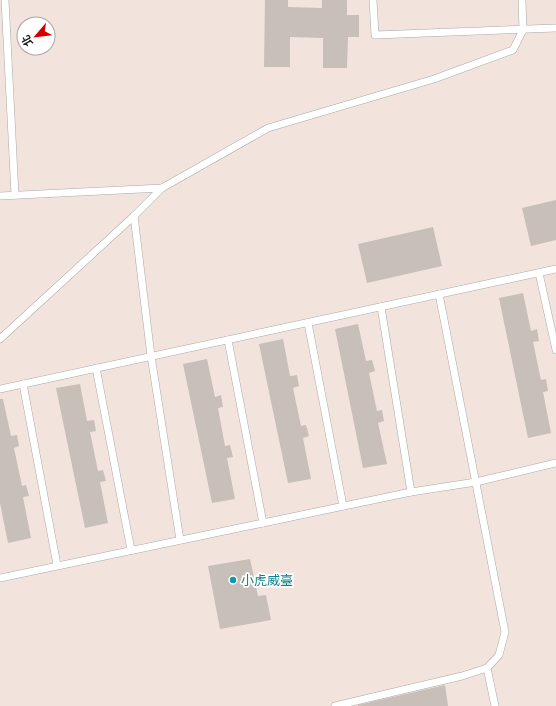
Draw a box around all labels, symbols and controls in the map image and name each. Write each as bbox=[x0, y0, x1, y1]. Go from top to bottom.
north arrow bbox=[16, 16, 56, 56]
text: 北 bbox=[19, 33, 36, 48]
place label: 小虎威臺 bbox=[241, 573, 293, 588]
marker: 小虎威臺 bbox=[228, 575, 238, 585]

